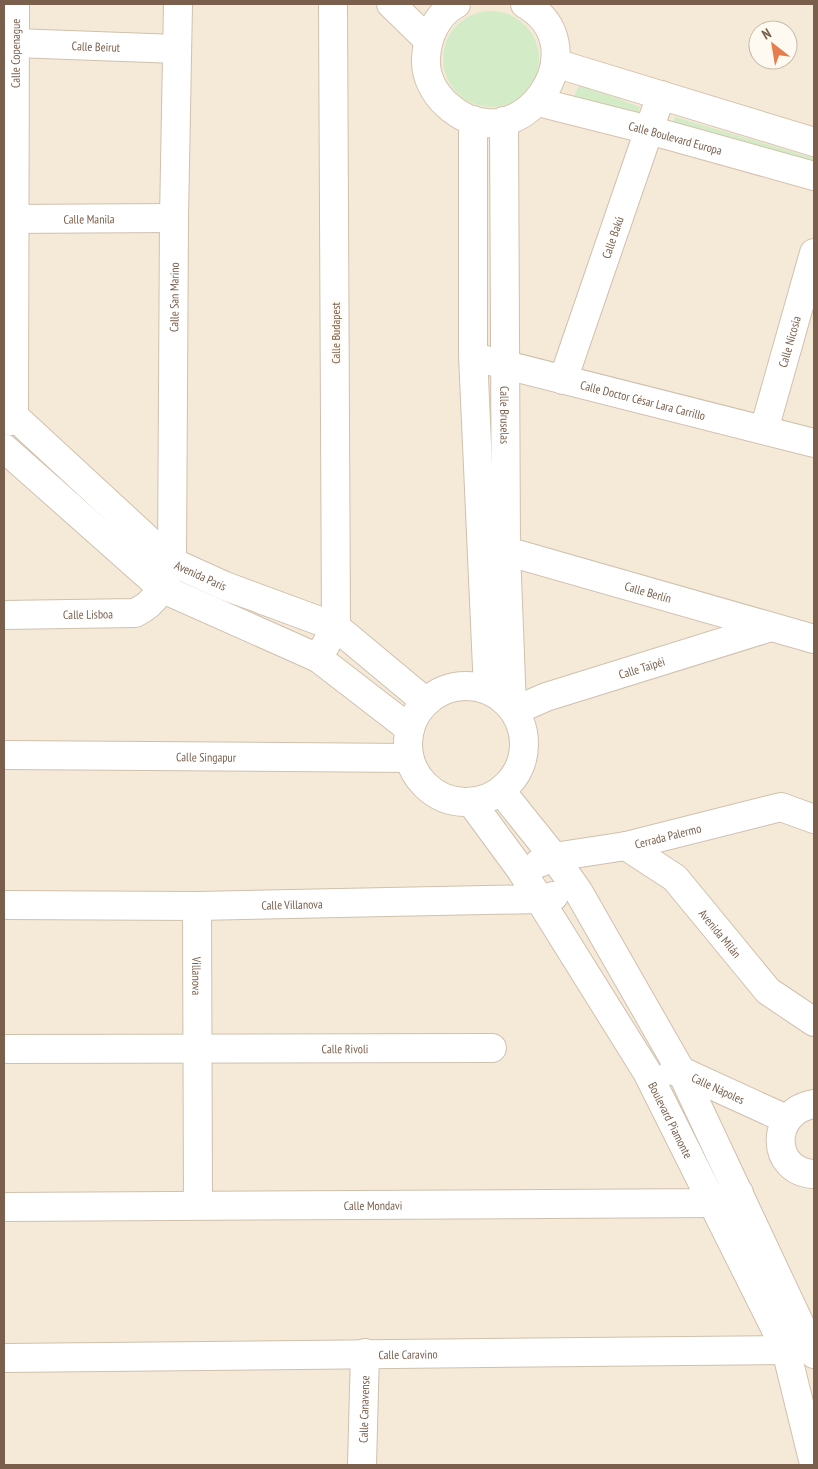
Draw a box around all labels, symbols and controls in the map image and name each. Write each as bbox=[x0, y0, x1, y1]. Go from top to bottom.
street label: Calle Copenague bbox=[7, 19, 22, 88]
north arrow bbox=[748, 20, 798, 70]
text: N bbox=[758, 24, 774, 44]
street label: Calle Beirut bbox=[72, 38, 121, 54]
street label: Calle Boulevard Europa bbox=[627, 118, 724, 158]
street label: Calle Manila bbox=[63, 211, 115, 226]
street label: Calle Bakú bbox=[598, 214, 626, 260]
street label: Calle San Marino bbox=[166, 262, 181, 332]
street label: Calle Budapest bbox=[328, 301, 343, 364]
street label: Calle Nicosia bbox=[775, 314, 803, 369]
street label: Calle Doctor César Lara Carrillo bbox=[579, 377, 707, 423]
street label: Calle Bruselas bbox=[498, 386, 513, 444]
street label: Avenida París bbox=[173, 557, 229, 593]
street label: Calle Berlín bbox=[623, 578, 673, 605]
street label: Calle Lisboa bbox=[63, 606, 113, 622]
street label: Calle Taipéi bbox=[617, 653, 666, 681]
street label: Calle Singapur bbox=[176, 749, 237, 764]
street label: Cerrada Palermo bbox=[633, 820, 703, 851]
street label: Calle Villanova bbox=[261, 896, 323, 912]
street label: Avenida Milán bbox=[696, 906, 745, 961]
street label: Villanova bbox=[190, 956, 205, 995]
street label: Calle Rivoli bbox=[322, 1041, 368, 1056]
street label: Calle Nápoles bbox=[689, 1069, 747, 1107]
street label: Boulevard Piamonte bbox=[646, 1079, 696, 1161]
street label: Calle Mondavi bbox=[344, 1197, 402, 1213]
street label: Calle Caravino bbox=[378, 1346, 438, 1362]
street label: Calle Canavense bbox=[355, 1375, 372, 1443]

